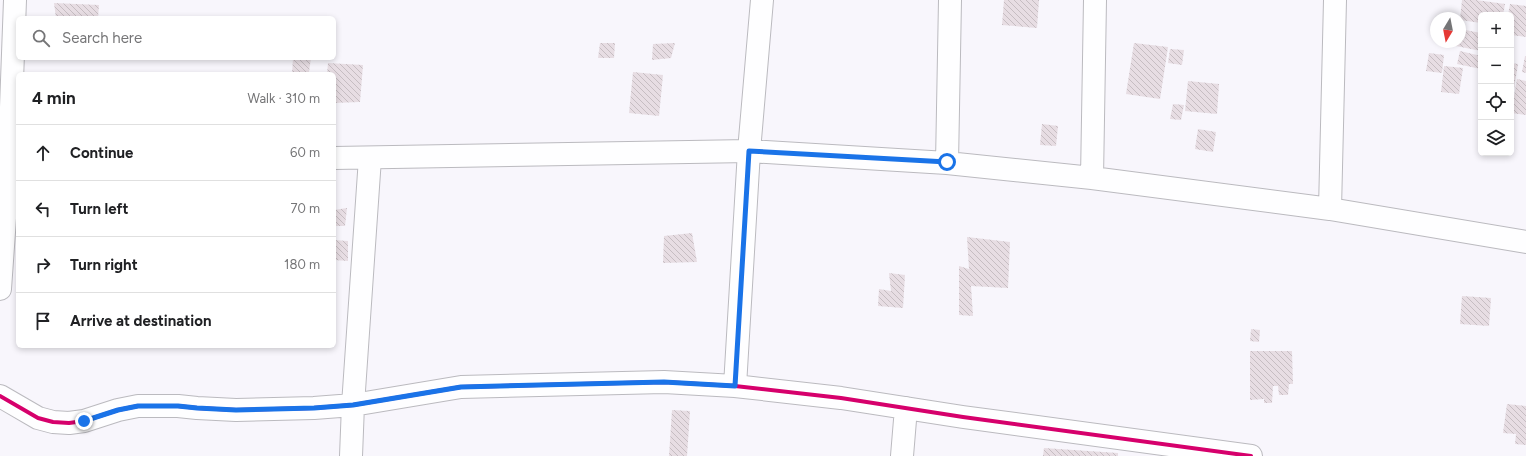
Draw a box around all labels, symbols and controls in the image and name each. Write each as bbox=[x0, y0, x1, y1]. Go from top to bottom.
north arrow bbox=[1430, 12, 1466, 48]
map controls bbox=[1478, 12, 1514, 156]
button: + bbox=[1478, 12, 1514, 48]
search box bbox=[16, 16, 336, 60]
icon: search bbox=[30, 27, 52, 49]
text: Search here bbox=[62, 29, 142, 47]
button: − bbox=[1478, 48, 1514, 84]
button: locate bbox=[1478, 84, 1514, 120]
text: 4 min bbox=[32, 88, 76, 108]
text: Walk · 310 m bbox=[247, 91, 320, 106]
button: layers bbox=[1478, 120, 1514, 156]
icon: ahead bbox=[32, 142, 54, 164]
text: Continue bbox=[70, 144, 133, 162]
text: 60 m bbox=[290, 145, 320, 160]
route start bbox=[938, 153, 956, 171]
icon: left bbox=[32, 198, 54, 220]
text: Turn left bbox=[70, 200, 128, 218]
text: 70 m bbox=[290, 201, 320, 216]
icon: right bbox=[32, 254, 54, 276]
text: Turn right bbox=[70, 256, 138, 274]
text: 180 m bbox=[284, 257, 320, 272]
icon: arrive bbox=[32, 310, 54, 332]
text: Arrive at destination bbox=[70, 312, 211, 330]
route end bbox=[75, 412, 93, 430]

